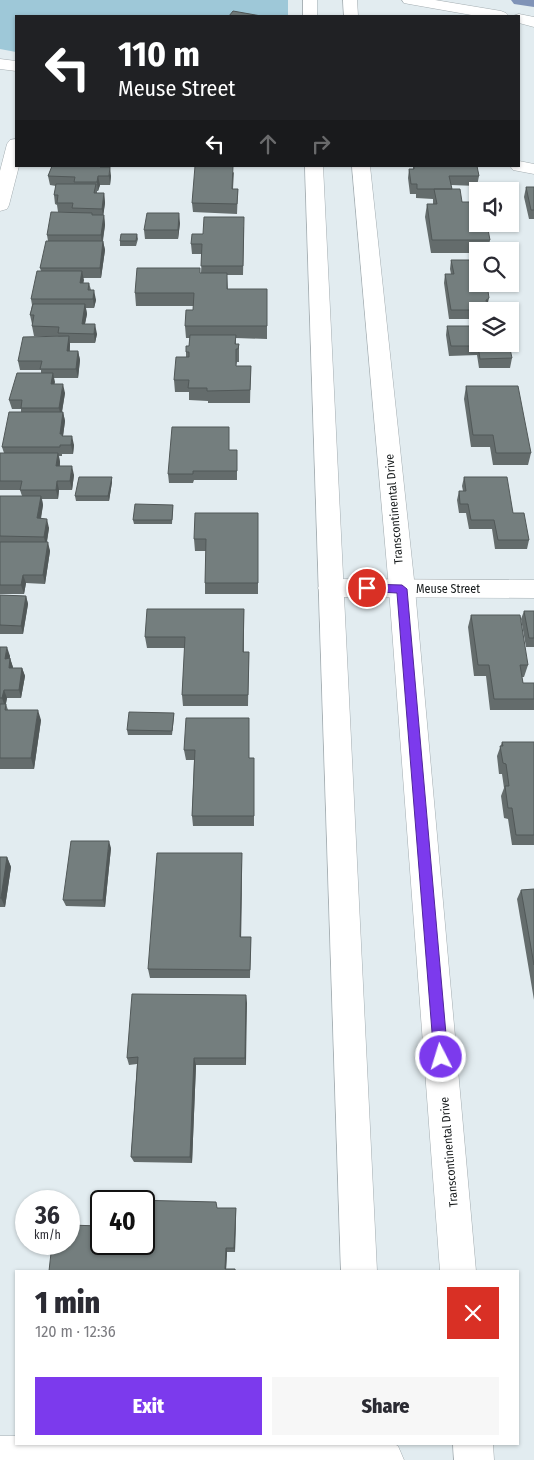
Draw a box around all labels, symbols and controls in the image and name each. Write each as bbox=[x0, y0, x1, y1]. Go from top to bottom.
text: 110 m bbox=[118, 33, 200, 75]
icon: left bbox=[35, 35, 100, 100]
text: Meuse Street bbox=[118, 75, 236, 102]
icon: left bbox=[201, 130, 229, 158]
icon: ahead bbox=[254, 130, 282, 158]
icon: right bbox=[307, 130, 335, 158]
map controls bbox=[469, 182, 519, 352]
button: sound bbox=[469, 182, 519, 232]
button: search bbox=[469, 242, 519, 292]
button: layers bbox=[469, 302, 519, 352]
street label: Transcontinental Drive bbox=[382, 453, 406, 565]
pin bbox=[346, 567, 388, 609]
icon: arrive bbox=[353, 574, 381, 602]
street label: Meuse Street bbox=[416, 582, 480, 596]
position arrow bbox=[414, 1030, 466, 1082]
street label: Transcontinental Drive bbox=[437, 1096, 461, 1208]
speed limit sign: 40 bbox=[90, 1190, 155, 1255]
text: 36 bbox=[35, 1201, 60, 1231]
text: km/h bbox=[34, 1228, 61, 1242]
text: 1 min bbox=[35, 1285, 100, 1321]
button: close bbox=[447, 1287, 499, 1339]
text: 120 m · 12:36 bbox=[35, 1322, 116, 1341]
button: Exit bbox=[35, 1377, 262, 1435]
button: Share bbox=[272, 1377, 499, 1435]

